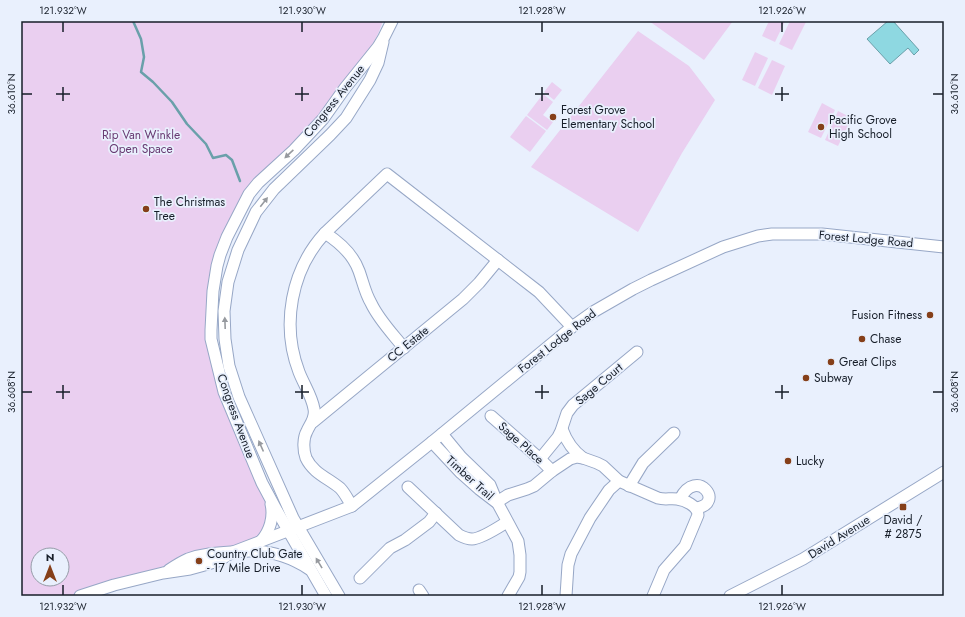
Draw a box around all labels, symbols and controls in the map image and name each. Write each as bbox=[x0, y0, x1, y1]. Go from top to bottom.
text: 121.932°W bbox=[39, 3, 87, 18]
text: 121.930°W bbox=[278, 3, 326, 18]
text: 121.928°W bbox=[518, 3, 566, 18]
text: 121.926°W bbox=[758, 3, 806, 18]
street label: Congress Avenue bbox=[299, 61, 369, 141]
text: 36.610°N bbox=[4, 73, 19, 115]
text: 36.610°N bbox=[947, 73, 962, 115]
place label: Forest Grove Elementary School bbox=[561, 101, 655, 133]
place label: Pacific Grove High School bbox=[829, 111, 897, 143]
marker: Forest Grove Elementary School bbox=[548, 112, 558, 122]
marker: Pacific Grove High School bbox=[816, 122, 826, 132]
park label: Rip Van Winkle Open Space bbox=[102, 126, 180, 158]
one-way arrow bbox=[284, 149, 294, 159]
place label: The Christmas Tree bbox=[154, 193, 225, 225]
one-way arrow bbox=[260, 196, 268, 207]
marker: The Christmas Tree bbox=[141, 204, 151, 214]
street label: Forest Lodge Road bbox=[818, 226, 914, 252]
street label: Forest Lodge Road bbox=[514, 305, 600, 377]
place label: Fusion Fitness bbox=[851, 306, 922, 324]
marker: Fusion Fitness bbox=[925, 310, 935, 320]
one-way arrow bbox=[221, 317, 228, 329]
street label: CC Estate bbox=[383, 322, 433, 366]
place label: Chase bbox=[870, 330, 901, 348]
marker: Chase bbox=[857, 334, 867, 344]
place label: Great Clips bbox=[839, 353, 897, 371]
marker: Great Clips bbox=[826, 357, 836, 367]
street label: Sage Court bbox=[571, 359, 627, 409]
place label: Subway bbox=[814, 369, 853, 387]
text: 36.608°N bbox=[4, 371, 19, 413]
street label: Congress Avenue bbox=[212, 371, 260, 461]
text: 36.608°N bbox=[947, 371, 962, 413]
marker: Subway bbox=[801, 373, 811, 383]
street label: Sage Place bbox=[494, 418, 548, 468]
one-way arrow bbox=[258, 441, 264, 452]
street label: Timber Trail bbox=[442, 452, 498, 504]
place label: Lucky bbox=[796, 452, 825, 470]
marker: Lucky bbox=[783, 456, 793, 466]
marker: David / # 2875 bbox=[898, 502, 908, 512]
street label: David Avenue bbox=[805, 511, 873, 563]
place label: David / # 2875 bbox=[884, 511, 922, 543]
place label: Country Club Gate - 17 Mile Drive bbox=[207, 545, 302, 577]
north arrow bbox=[30, 547, 70, 587]
text: N bbox=[46, 549, 54, 565]
marker: Country Club Gate - 17 Mile Drive bbox=[194, 556, 204, 566]
one-way arrow bbox=[316, 557, 323, 569]
text: 121.932°W bbox=[39, 599, 87, 614]
text: 121.930°W bbox=[278, 599, 326, 614]
text: 121.928°W bbox=[518, 599, 566, 614]
text: 121.926°W bbox=[758, 599, 806, 614]

